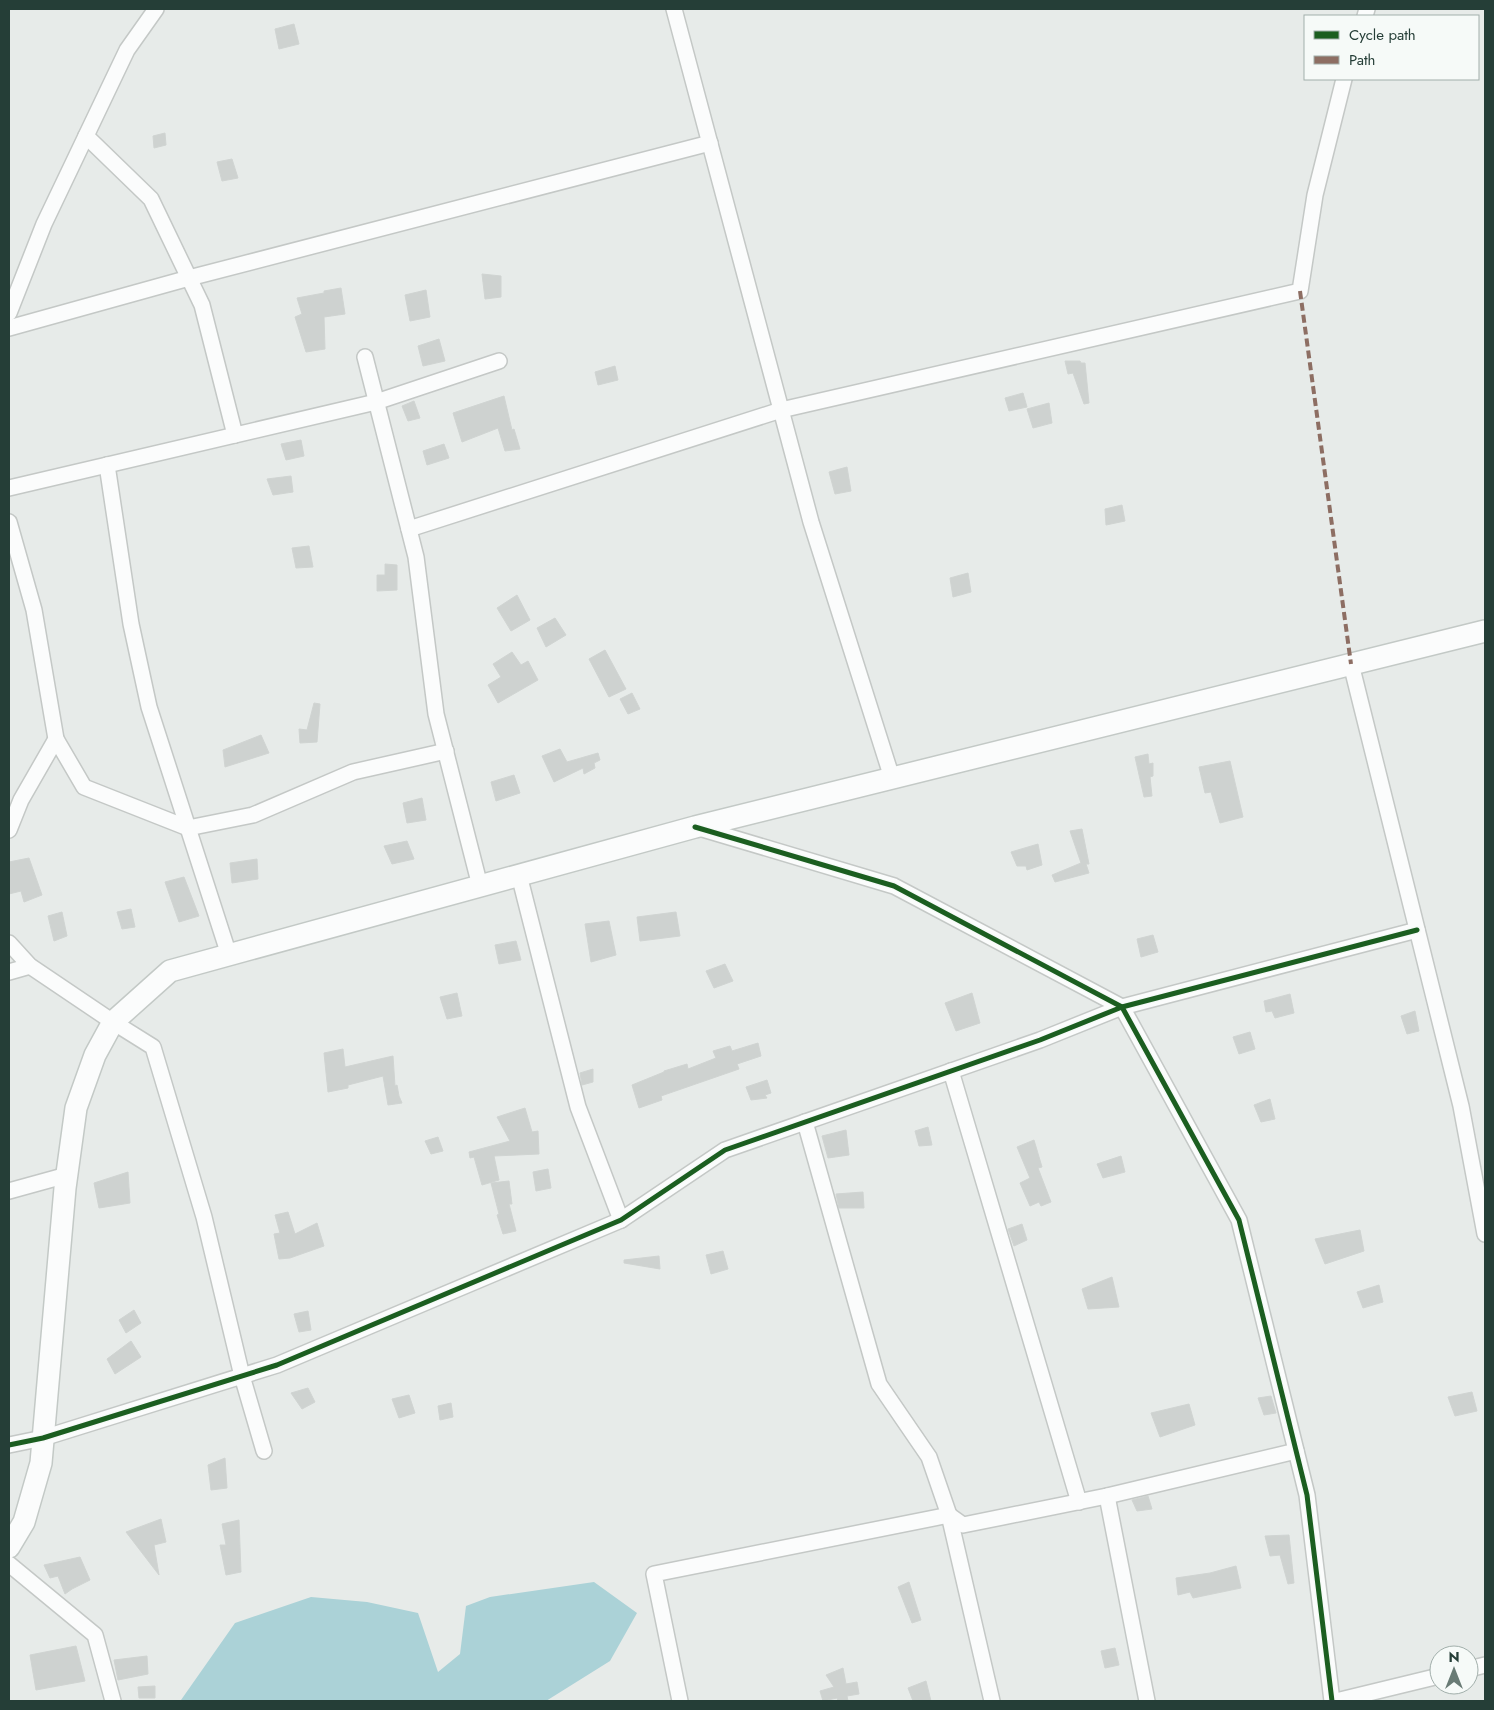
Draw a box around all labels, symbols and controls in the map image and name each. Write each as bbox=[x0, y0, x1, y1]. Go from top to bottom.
legend bbox=[1304, 15, 1479, 80]
text: Cycle path bbox=[1349, 24, 1416, 46]
text: Path bbox=[1349, 49, 1375, 71]
north arrow bbox=[1429, 1645, 1479, 1695]
text: N bbox=[1448, 1647, 1460, 1667]

